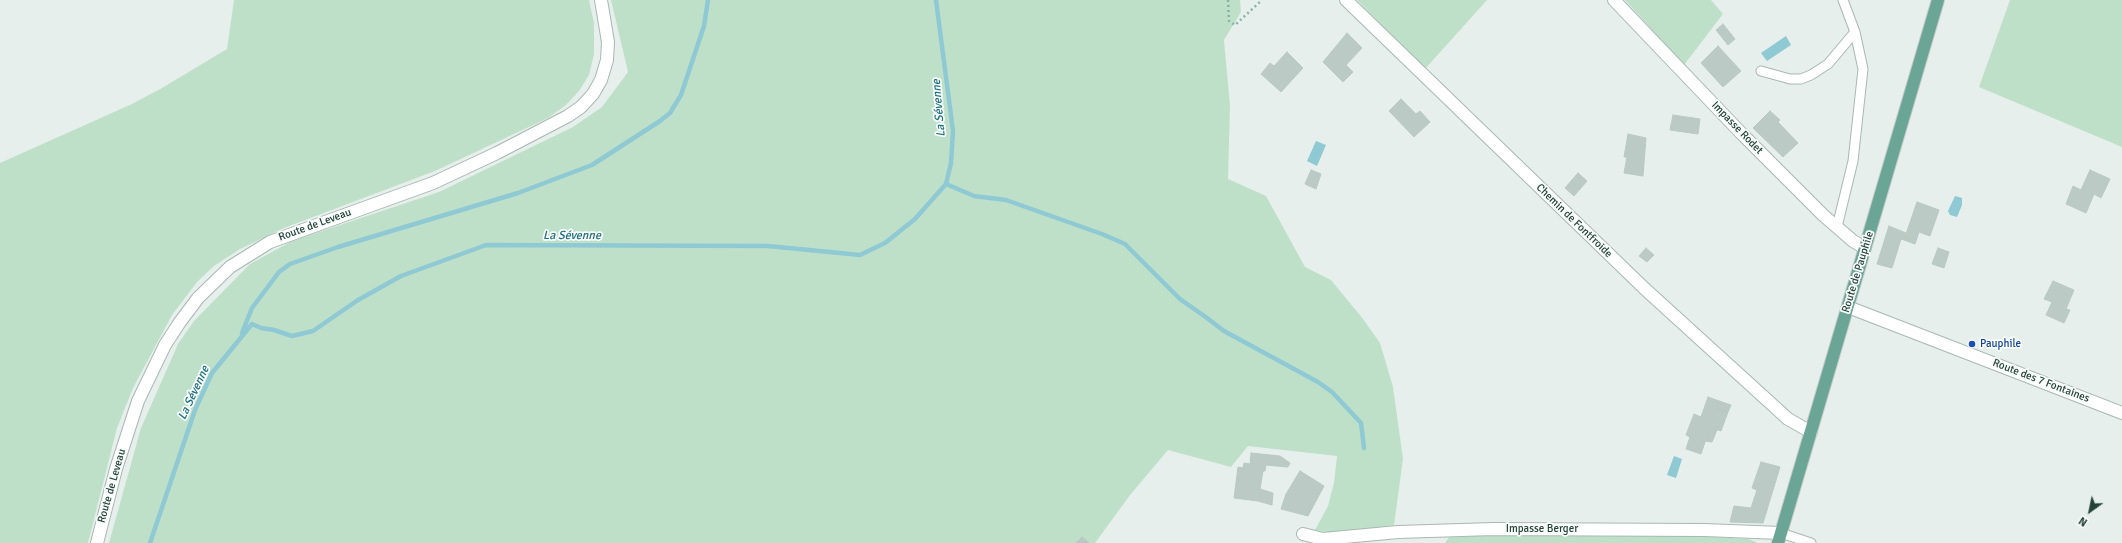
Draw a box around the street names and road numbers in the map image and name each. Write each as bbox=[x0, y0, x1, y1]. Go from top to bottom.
street label: Impasse Rodet bbox=[1709, 99, 1765, 157]
street label: Chemin de Fontfroide bbox=[1533, 181, 1615, 261]
street label: Route de Leveau bbox=[277, 206, 353, 244]
street label: Route de Pauphile bbox=[1839, 230, 1877, 314]
street label: Route des 7 Fontaines bbox=[1991, 356, 2091, 406]
street label: Route de Leveau bbox=[95, 447, 129, 525]
street label: Impasse Berger bbox=[1506, 522, 1578, 536]

